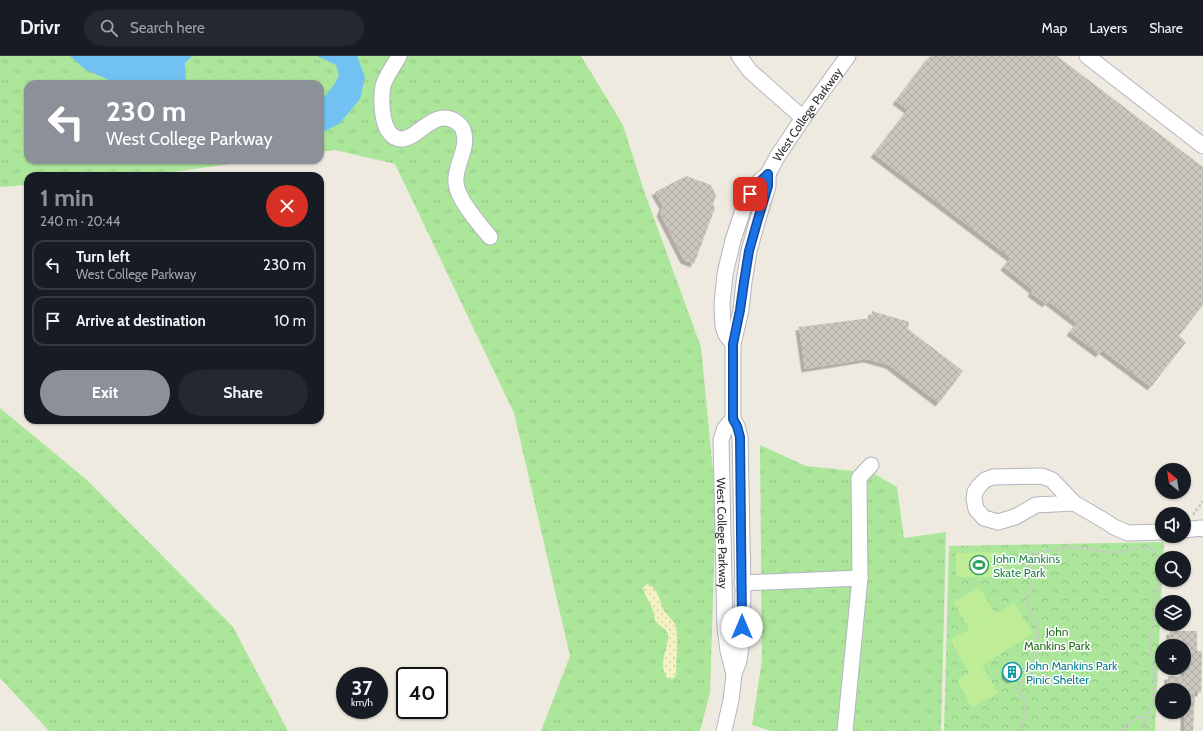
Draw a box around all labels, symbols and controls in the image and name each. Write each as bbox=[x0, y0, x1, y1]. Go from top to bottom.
search box bbox=[84, 10, 364, 46]
text: Drivr bbox=[20, 16, 60, 39]
icon: search bbox=[98, 17, 120, 39]
text: Search here bbox=[130, 19, 205, 37]
text: Map bbox=[1042, 19, 1067, 37]
text: Layers bbox=[1089, 19, 1127, 37]
text: Share bbox=[1149, 19, 1183, 37]
street label: West College Parkway bbox=[769, 64, 845, 164]
text: 230 m bbox=[106, 94, 186, 128]
icon: left bbox=[40, 96, 92, 148]
text: West College Parkway bbox=[106, 128, 272, 150]
pin bbox=[733, 177, 767, 211]
text: 1 min bbox=[40, 183, 94, 212]
icon: arrive bbox=[739, 183, 761, 205]
button: close bbox=[266, 185, 308, 227]
text: 240 m · 20:44 bbox=[40, 213, 120, 229]
text: Turn left bbox=[76, 248, 130, 266]
icon: left bbox=[42, 254, 64, 276]
text: 230 m bbox=[263, 256, 306, 274]
text: West College Parkway bbox=[76, 266, 196, 282]
icon: arrive bbox=[42, 310, 64, 332]
text: Arrive at destination bbox=[76, 312, 206, 330]
text: 10 m bbox=[274, 312, 306, 330]
button: Exit bbox=[40, 370, 170, 416]
button: Share bbox=[178, 370, 308, 416]
north arrow bbox=[1155, 463, 1191, 499]
map controls bbox=[1155, 463, 1191, 719]
street label: West College Parkway bbox=[714, 478, 732, 589]
button: sound bbox=[1155, 507, 1191, 543]
place label: John Mankins Skate Park bbox=[992, 551, 1060, 580]
button: search bbox=[1155, 551, 1191, 587]
sports icon: John Mankins Skate Park bbox=[968, 554, 990, 576]
button: layers bbox=[1155, 595, 1191, 631]
position arrow bbox=[721, 606, 763, 648]
park label: John Mankins Park bbox=[1024, 624, 1091, 653]
button: + bbox=[1155, 639, 1191, 675]
place label: John Mankins Park Pinic Shelter bbox=[1025, 658, 1118, 687]
building icon: John Mankins Park Pinic Shelter bbox=[1001, 661, 1023, 683]
speed limit sign: 40 bbox=[396, 667, 448, 719]
text: 37 bbox=[352, 676, 372, 700]
button: − bbox=[1155, 683, 1191, 719]
text: km/h bbox=[351, 696, 373, 709]

